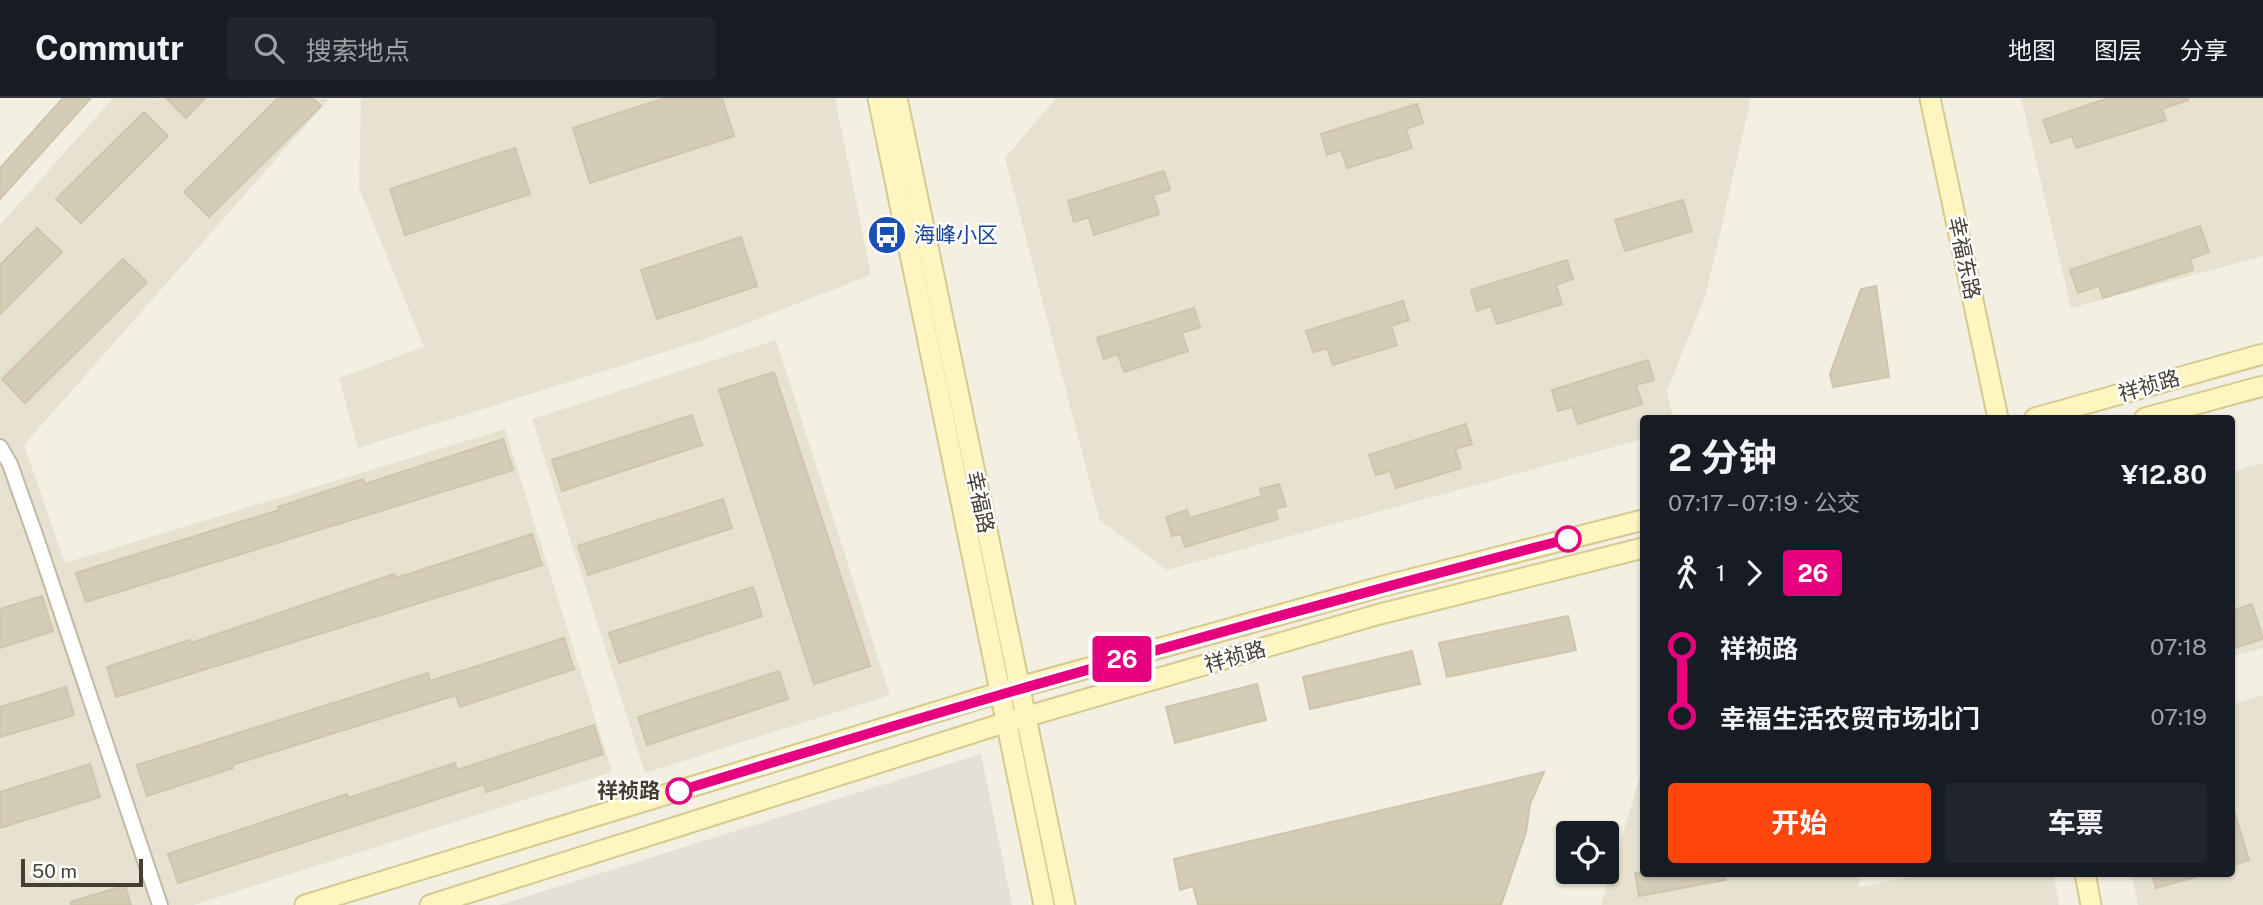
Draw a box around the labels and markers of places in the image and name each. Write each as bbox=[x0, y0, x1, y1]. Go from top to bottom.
bus stop icon: 海峰小区 bbox=[866, 214, 908, 256]
place label: 海峰小区 bbox=[914, 222, 998, 247]
unlabelled marker bbox=[1555, 526, 1581, 552]
place label: 祥祯路 bbox=[597, 778, 660, 803]
marker: 祥祯路 bbox=[666, 778, 692, 804]

